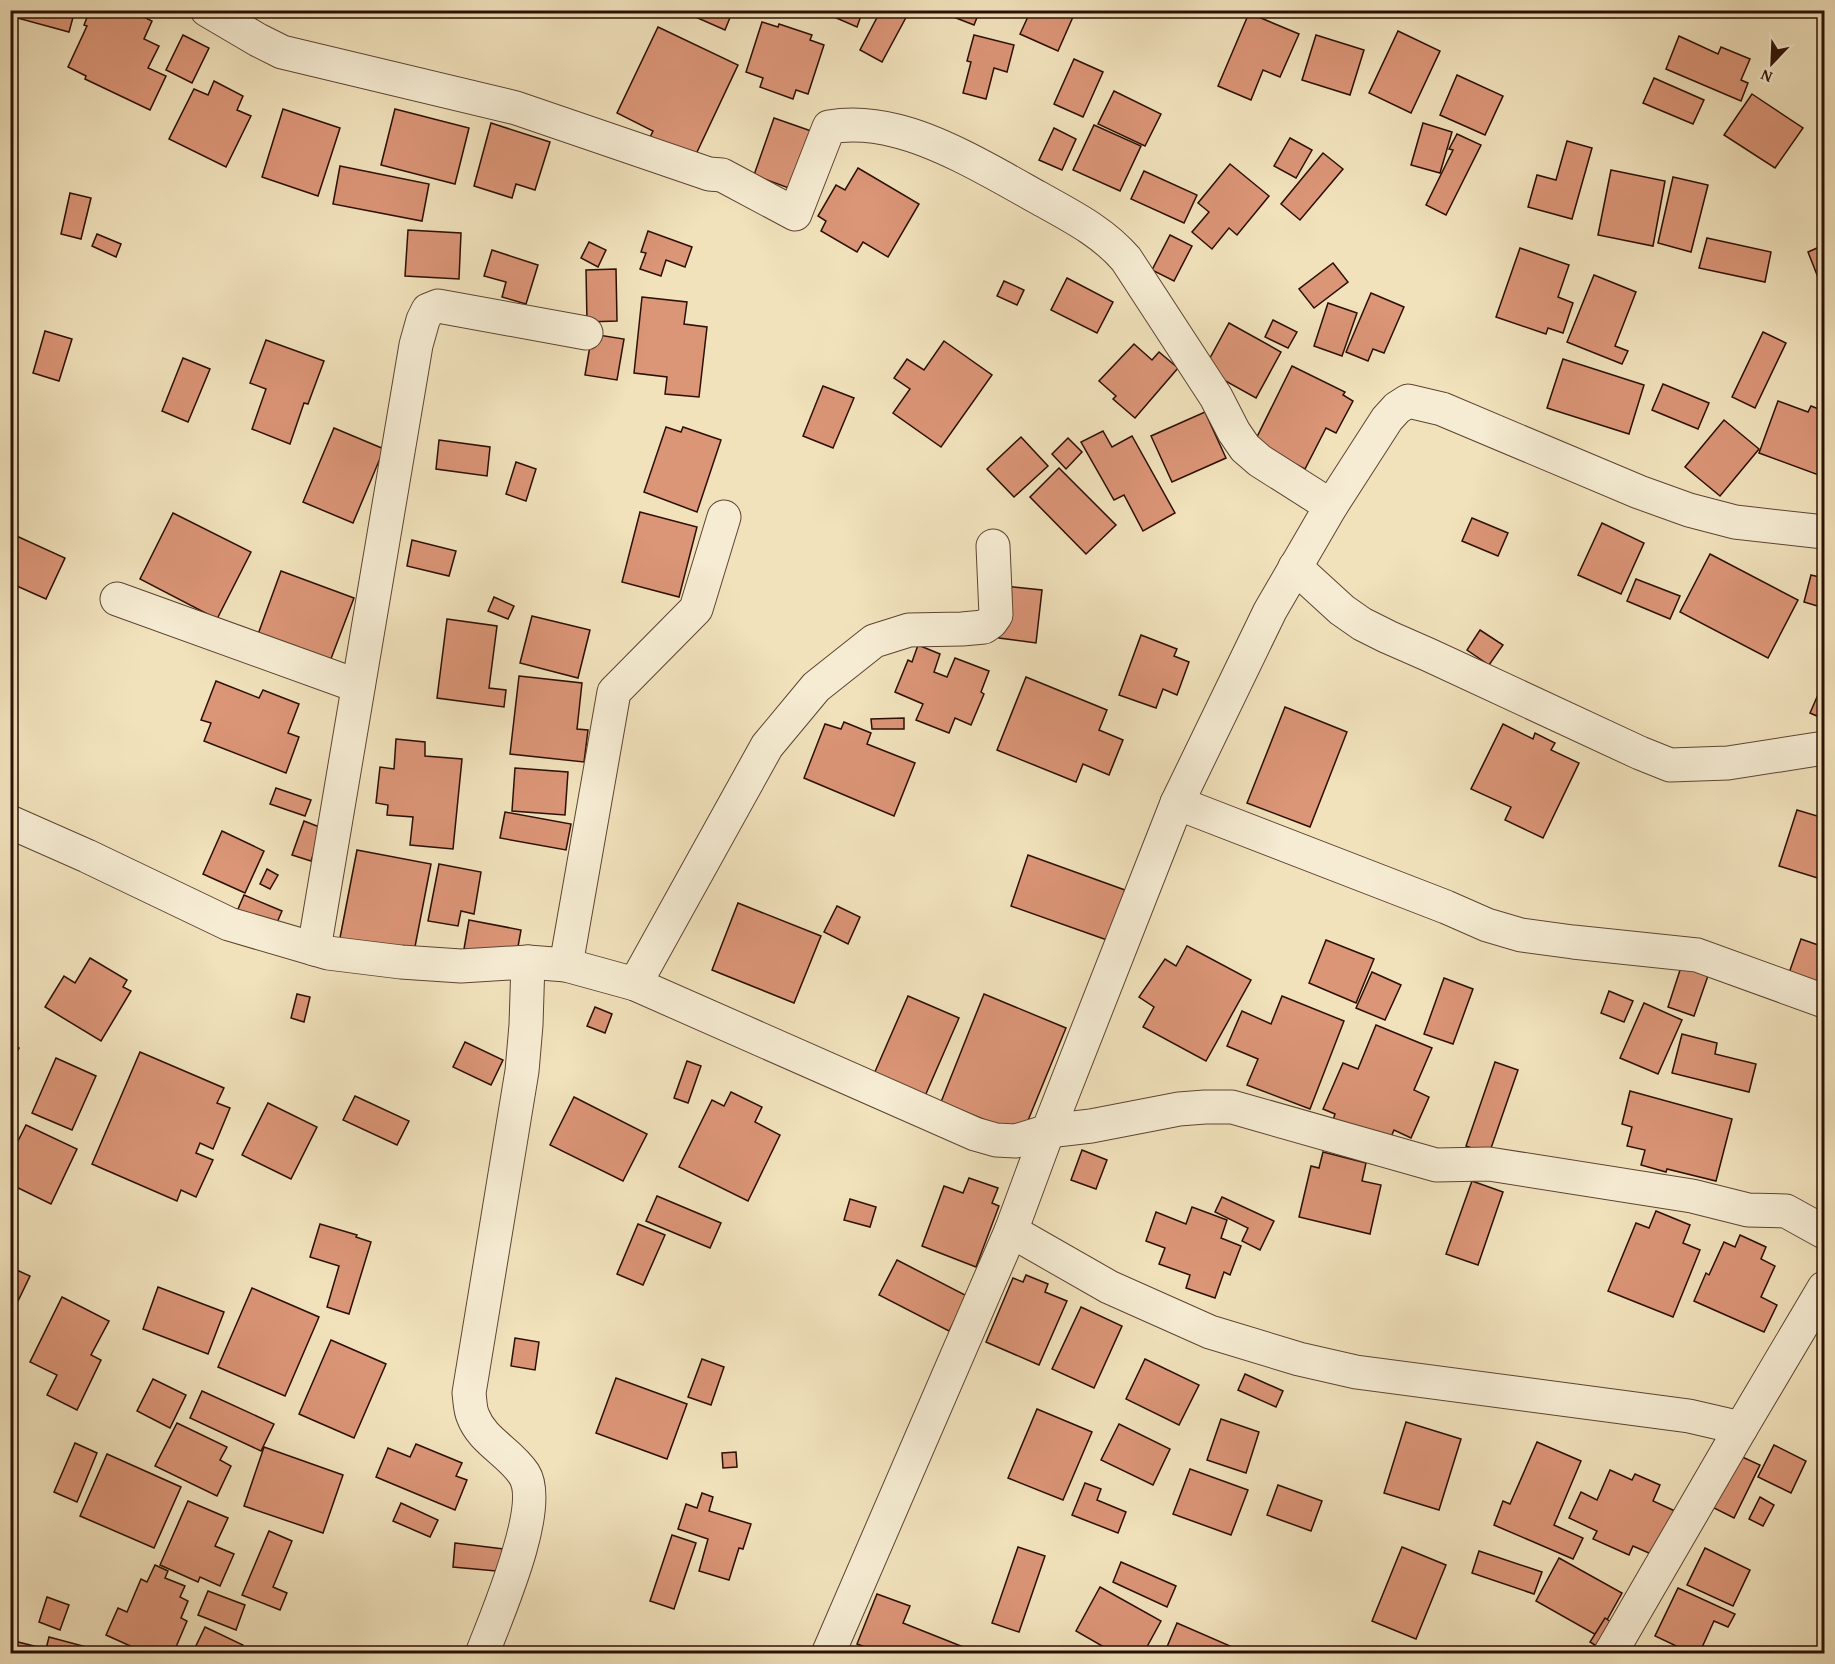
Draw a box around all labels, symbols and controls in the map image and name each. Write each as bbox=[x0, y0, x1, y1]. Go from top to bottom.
north arrow bbox=[1742, 33, 1802, 93]
text: N bbox=[1756, 64, 1776, 90]

